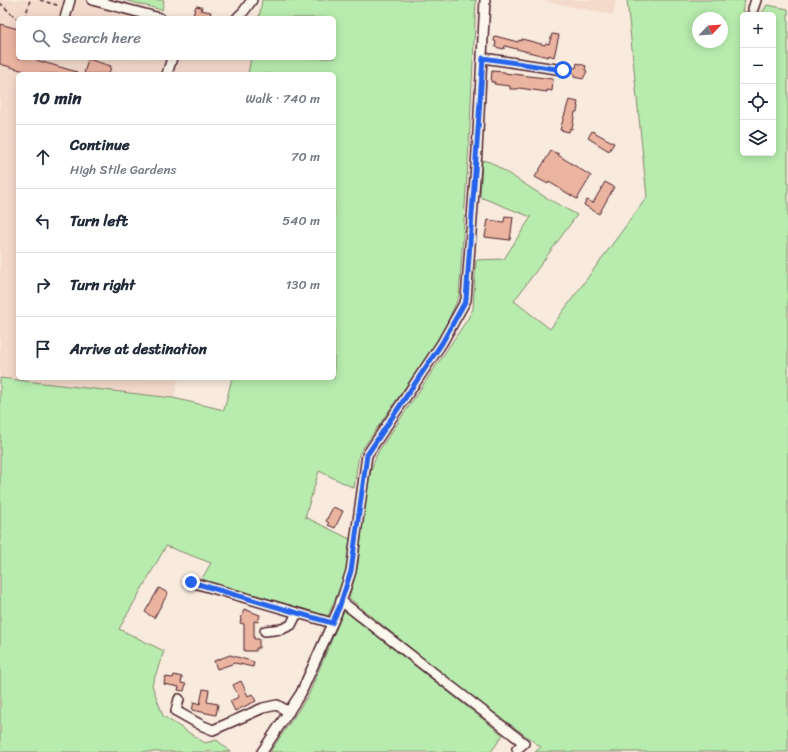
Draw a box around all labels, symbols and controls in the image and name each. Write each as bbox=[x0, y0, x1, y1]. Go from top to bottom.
north arrow bbox=[692, 12, 728, 48]
map controls bbox=[740, 12, 776, 156]
button: + bbox=[740, 12, 776, 48]
search box bbox=[16, 16, 336, 60]
text: Search here bbox=[62, 25, 141, 51]
icon: search bbox=[30, 27, 52, 49]
button: − bbox=[740, 48, 776, 84]
route start bbox=[554, 61, 572, 79]
text: 10 min bbox=[32, 83, 81, 113]
button: locate bbox=[740, 84, 776, 120]
text: Walk · 740 m bbox=[245, 87, 320, 110]
button: layers bbox=[740, 120, 776, 156]
text: Continue bbox=[70, 132, 130, 158]
text: 70 m bbox=[291, 145, 320, 168]
icon: ahead bbox=[32, 146, 54, 168]
text: High Stile Gardens bbox=[70, 158, 176, 181]
text: Turn left bbox=[70, 208, 128, 234]
text: 540 m bbox=[282, 209, 320, 232]
icon: left bbox=[32, 210, 54, 232]
text: Turn right bbox=[70, 272, 135, 298]
text: 130 m bbox=[286, 273, 320, 296]
icon: right bbox=[32, 274, 54, 296]
text: Arrive at destination bbox=[70, 336, 207, 362]
icon: arrive bbox=[32, 338, 54, 360]
route end bbox=[182, 573, 200, 591]

